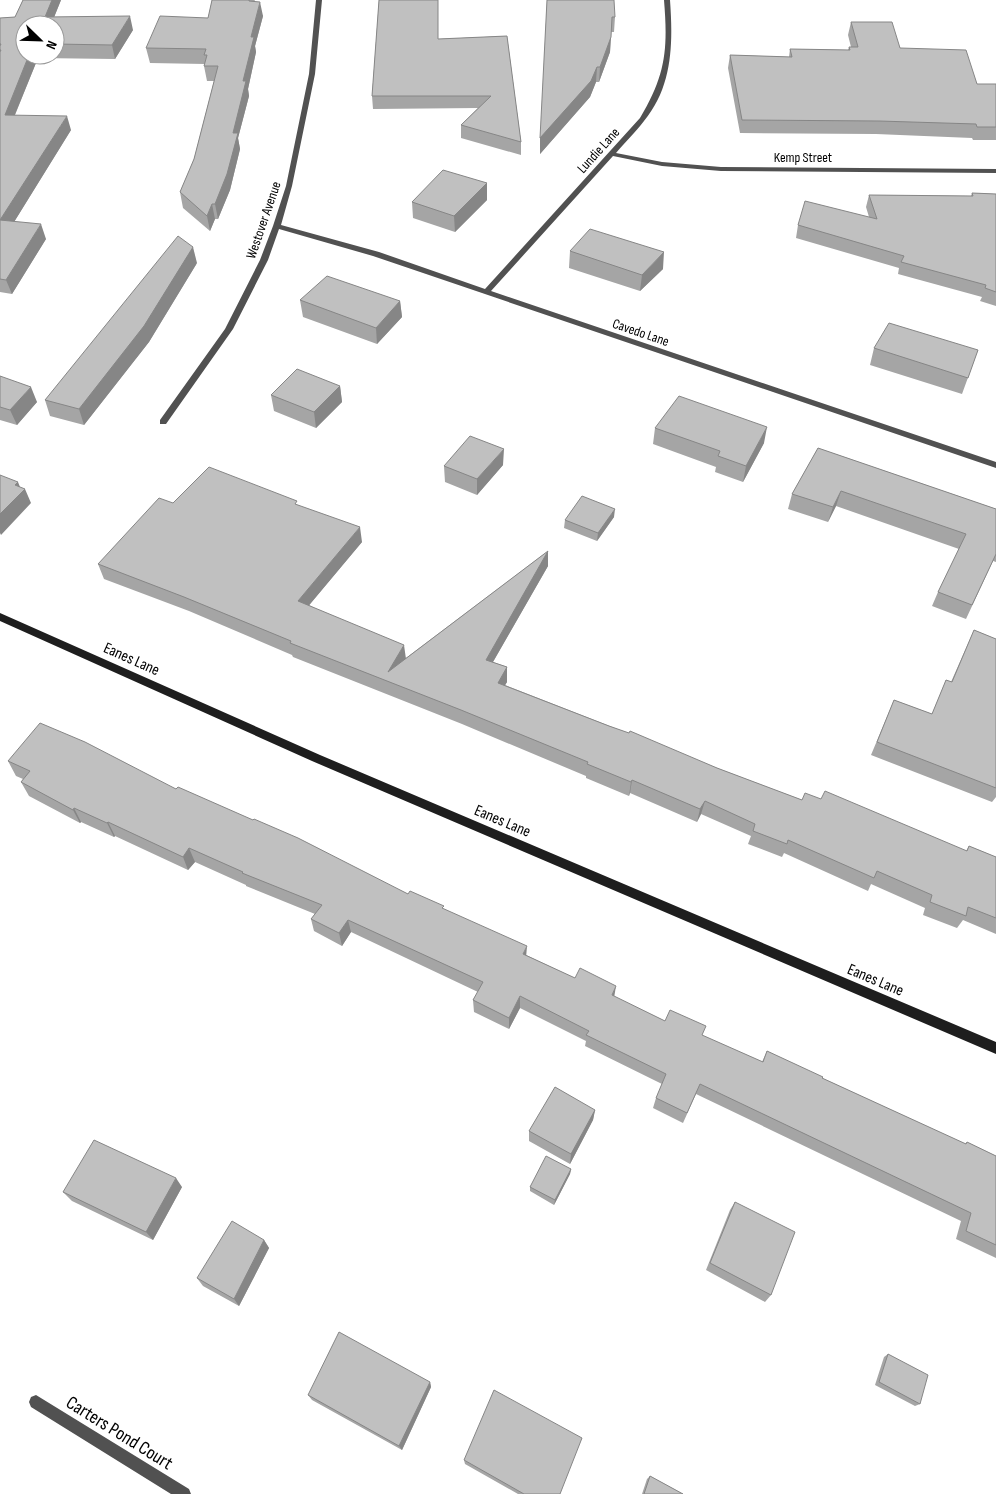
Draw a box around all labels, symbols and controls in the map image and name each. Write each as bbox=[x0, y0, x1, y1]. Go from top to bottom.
north arrow bbox=[15, 15, 65, 65]
text: N bbox=[42, 38, 61, 52]
street label: Lundie Lane bbox=[573, 124, 623, 177]
street label: Kemp Street bbox=[774, 149, 832, 166]
street label: Westover Avenue bbox=[242, 179, 285, 261]
street label: Cavedo Lane bbox=[610, 315, 671, 350]
street label: Eanes Lane bbox=[100, 639, 162, 680]
street label: Eanes Lane bbox=[471, 801, 533, 842]
street label: Eanes Lane bbox=[844, 960, 906, 1001]
street label: Carters Pond Court bbox=[62, 1391, 177, 1475]

